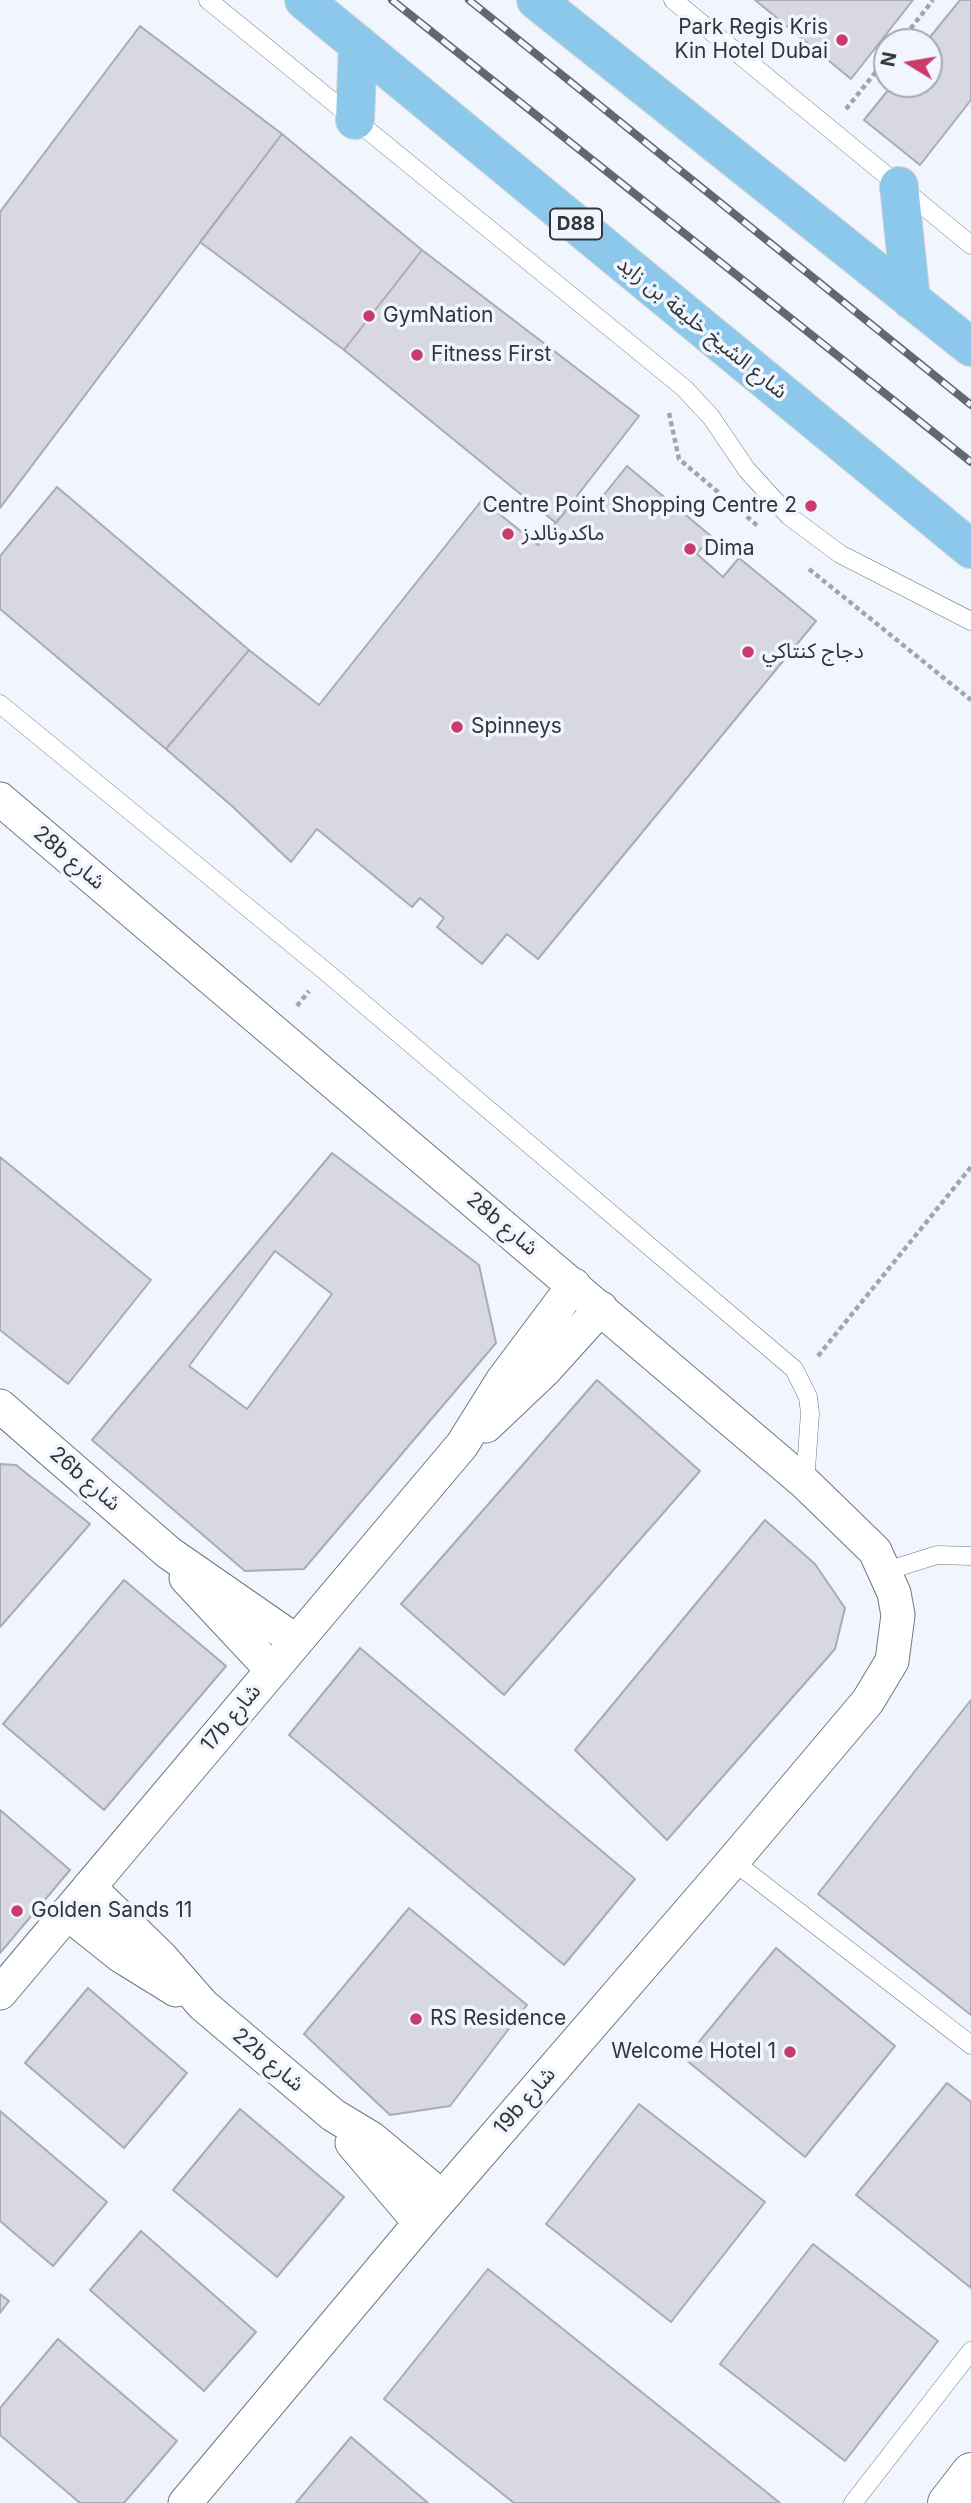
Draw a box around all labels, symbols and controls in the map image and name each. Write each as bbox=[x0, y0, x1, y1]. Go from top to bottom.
place label: Park Regis Kris Kin Hotel Dubai bbox=[675, 15, 828, 65]
north arrow bbox=[873, 28, 943, 98]
marker: Park Regis Kris Kin Hotel Dubai bbox=[834, 32, 850, 48]
text: N bbox=[876, 50, 902, 69]
road number: D88 bbox=[550, 208, 602, 240]
street label: شارع الشيخ خليفة بن زايد bbox=[612, 251, 792, 405]
place label: GymNation bbox=[383, 303, 493, 329]
marker: GymNation bbox=[361, 308, 377, 324]
place label: Fitness First bbox=[431, 342, 551, 368]
marker: Fitness First bbox=[409, 347, 425, 363]
place label: Centre Point Shopping Centre 2 bbox=[482, 493, 797, 519]
marker: Centre Point Shopping Centre 2 bbox=[803, 498, 819, 514]
place label: ماكدونالدز bbox=[522, 521, 604, 547]
marker: ماكدونالدز bbox=[500, 526, 516, 542]
place label: Dima bbox=[704, 536, 754, 562]
marker: Dima bbox=[682, 541, 698, 557]
place label: دجاج كنتاكي bbox=[762, 639, 864, 665]
marker: دجاج كنتاكي bbox=[740, 644, 756, 660]
place label: Spinneys bbox=[471, 714, 562, 740]
marker: Spinneys bbox=[449, 719, 465, 735]
street label: 28b شارع bbox=[28, 821, 110, 895]
street label: 28b شارع bbox=[461, 1187, 543, 1261]
street label: 26b شارع bbox=[44, 1441, 126, 1517]
street label: 17b شارع bbox=[196, 1679, 266, 1757]
place label: Golden Sands 11 bbox=[31, 1898, 192, 1924]
marker: Golden Sands 11 bbox=[9, 1903, 25, 1919]
place label: RS Residence bbox=[430, 2006, 566, 2032]
marker: RS Residence bbox=[408, 2011, 424, 2027]
street label: 22b شارع bbox=[227, 2023, 309, 2097]
place label: Welcome Hotel 1 bbox=[611, 2039, 776, 2065]
marker: Welcome Hotel 1 bbox=[782, 2044, 798, 2060]
street label: 19b شارع bbox=[489, 2062, 561, 2140]

